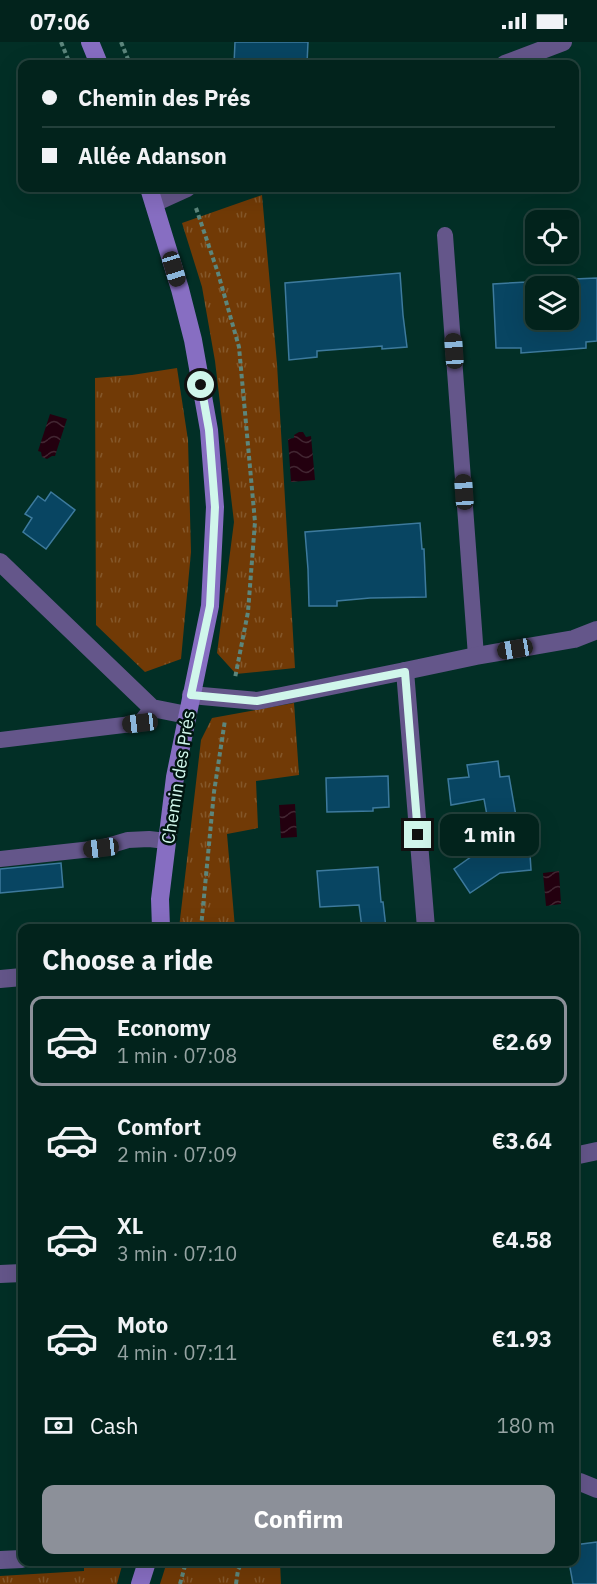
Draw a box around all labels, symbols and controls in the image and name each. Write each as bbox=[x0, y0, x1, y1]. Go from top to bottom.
text: 07:06 bbox=[30, 7, 90, 36]
text: Chemin des Prés bbox=[78, 83, 251, 112]
text: Allée Adanson bbox=[78, 141, 227, 170]
map controls bbox=[525, 210, 579, 330]
button: locate bbox=[525, 210, 579, 264]
car bbox=[160, 249, 188, 289]
button: layers bbox=[525, 276, 579, 330]
car bbox=[444, 332, 464, 370]
route start bbox=[187, 371, 214, 398]
car bbox=[454, 473, 474, 511]
car bbox=[496, 637, 534, 661]
street label: Chemin des Prés bbox=[156, 708, 200, 846]
car bbox=[121, 712, 159, 734]
callout: 1 min bbox=[439, 814, 538, 856]
route end bbox=[404, 821, 431, 848]
text: 1 min bbox=[463, 821, 516, 848]
car bbox=[82, 837, 120, 859]
text: Choose a ride bbox=[42, 942, 213, 977]
text: Economy bbox=[117, 1013, 211, 1042]
icon: car bbox=[45, 1014, 99, 1068]
text: €2.69 bbox=[492, 1027, 552, 1056]
text: 1 min · 07:08 bbox=[117, 1042, 237, 1069]
text: Comfort bbox=[117, 1112, 201, 1141]
icon: car bbox=[45, 1113, 99, 1167]
text: €3.64 bbox=[492, 1126, 552, 1155]
text: 2 min · 07:09 bbox=[117, 1141, 237, 1168]
text: XL bbox=[117, 1211, 143, 1240]
icon: car bbox=[45, 1212, 99, 1266]
text: €4.58 bbox=[492, 1225, 552, 1254]
text: 3 min · 07:10 bbox=[117, 1240, 237, 1267]
text: Moto bbox=[117, 1310, 168, 1339]
icon: car bbox=[45, 1311, 99, 1365]
text: €1.93 bbox=[492, 1324, 552, 1353]
text: 4 min · 07:11 bbox=[117, 1339, 237, 1366]
icon: cash bbox=[42, 1409, 75, 1442]
text: Cash bbox=[90, 1411, 139, 1440]
text: 180 m bbox=[497, 1412, 555, 1439]
button: Confirm bbox=[42, 1485, 555, 1554]

